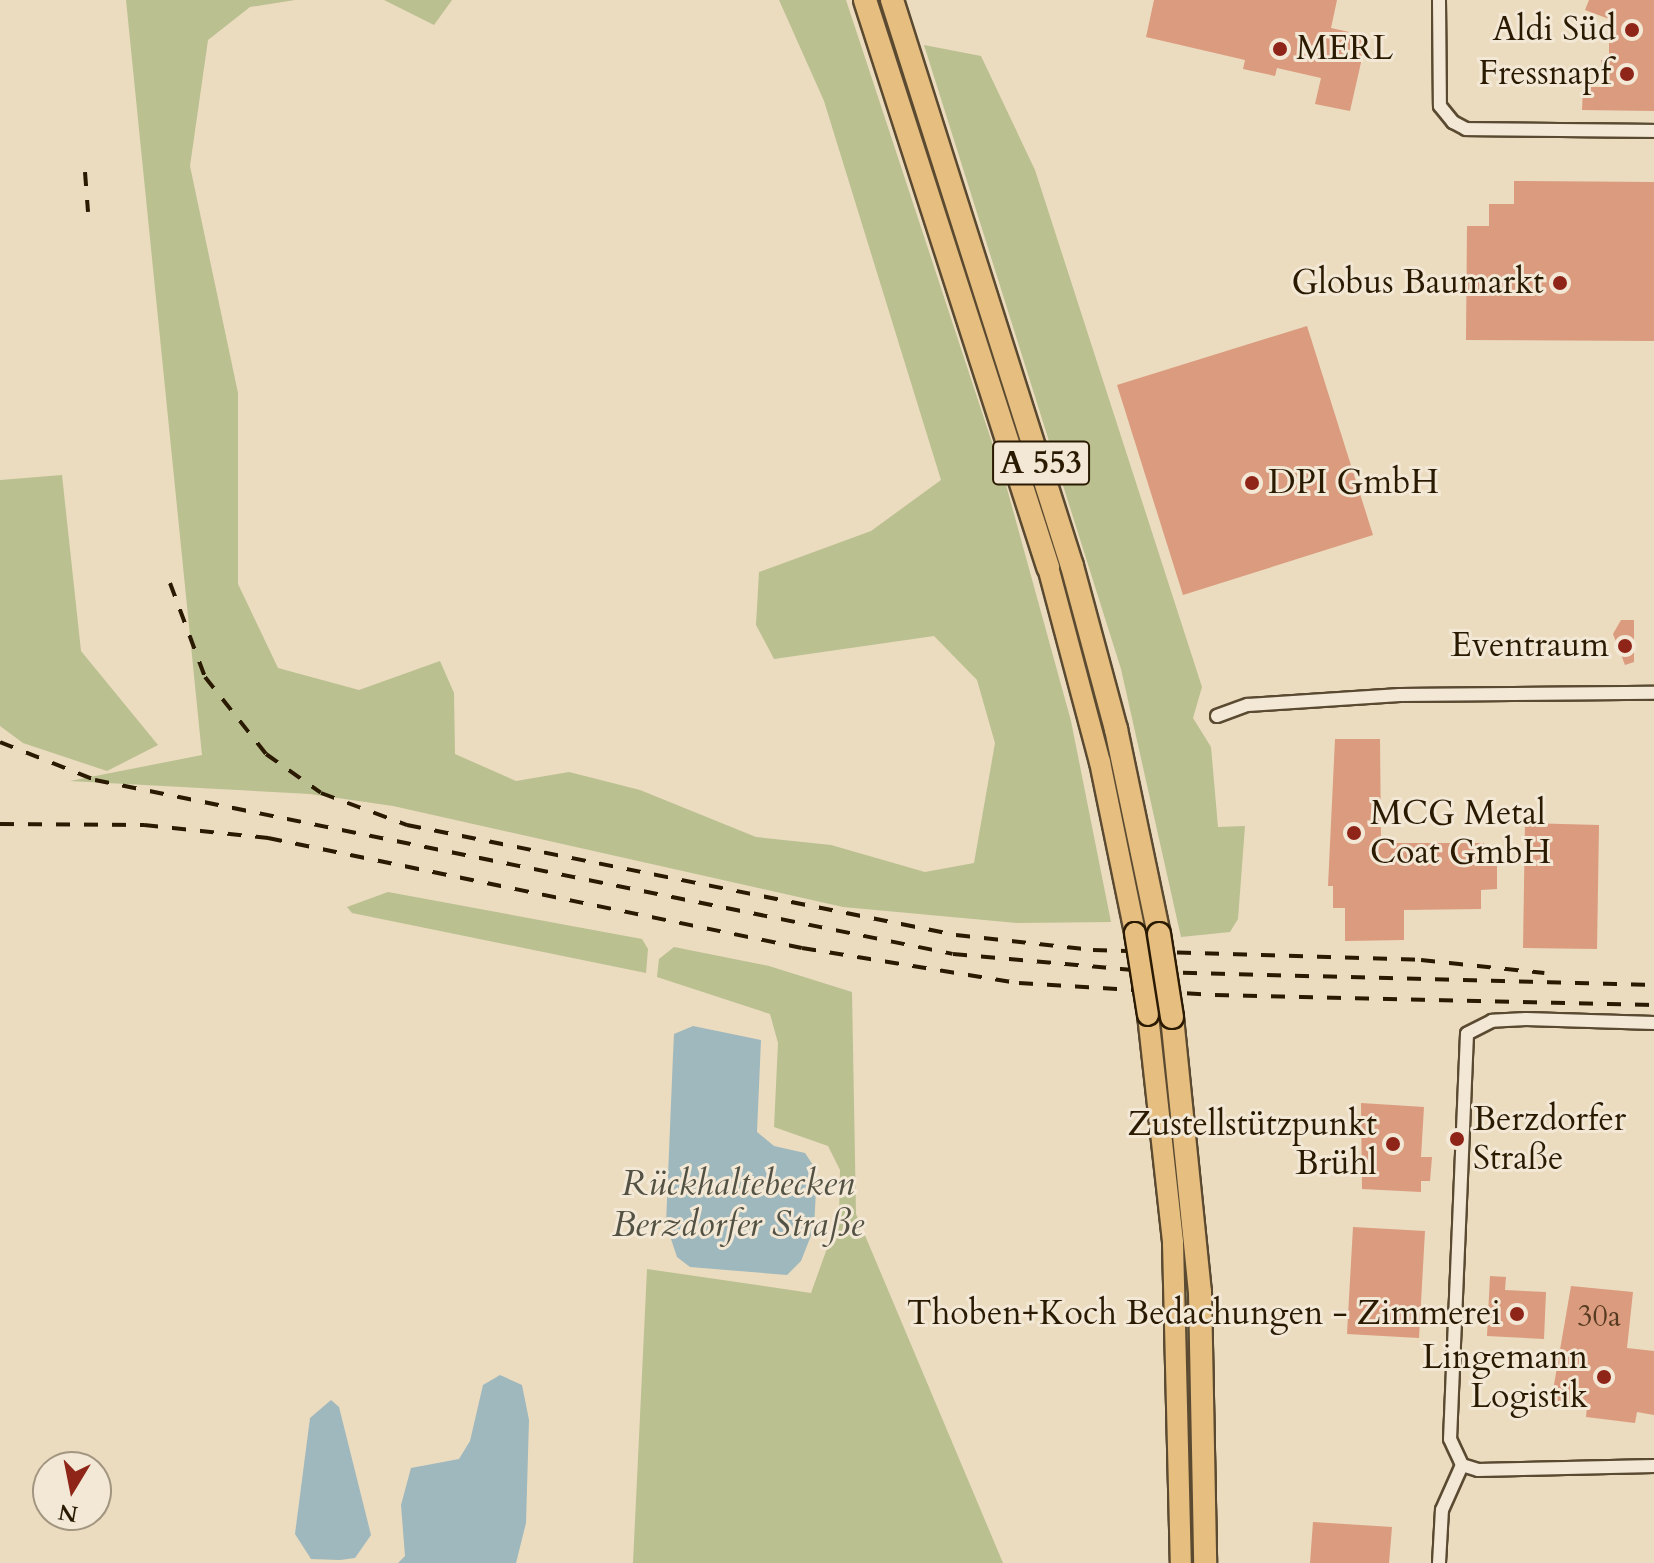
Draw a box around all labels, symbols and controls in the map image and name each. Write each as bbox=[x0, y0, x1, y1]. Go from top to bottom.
place label: Aldi Süd bbox=[1493, 10, 1616, 50]
marker: Aldi Süd bbox=[1623, 21, 1641, 39]
place label: MERL bbox=[1296, 29, 1393, 69]
marker: MERL bbox=[1271, 40, 1289, 58]
place label: Fressnapf bbox=[1479, 54, 1611, 94]
marker: Fressnapf bbox=[1618, 65, 1636, 83]
place label: Globus Baumarkt bbox=[1291, 263, 1544, 303]
marker: Globus Baumarkt bbox=[1551, 274, 1569, 292]
road number: A 553 bbox=[991, 435, 1091, 491]
place label: DPI GmbH bbox=[1268, 463, 1439, 503]
marker: DPI GmbH bbox=[1243, 474, 1261, 492]
place label: Eventraum bbox=[1451, 626, 1609, 666]
marker: Eventraum bbox=[1616, 637, 1634, 655]
place label: MCG Metal Coat GmbH bbox=[1370, 793, 1551, 872]
marker: MCG Metal Coat GmbH bbox=[1345, 824, 1363, 842]
place label: Berzdorfer Straße bbox=[1473, 1099, 1626, 1178]
place label: Zustellstützpunkt Brühl bbox=[1128, 1104, 1377, 1184]
marker: Berzdorfer Straße bbox=[1448, 1130, 1466, 1148]
marker: Zustellstützpunkt Brühl bbox=[1384, 1135, 1402, 1153]
water label: Rückhaltebecken Berzdorfer Straße bbox=[612, 1161, 864, 1246]
place label: Thoben+Koch Bedachungen - Zimmerei bbox=[907, 1294, 1501, 1334]
house number: 30a bbox=[1577, 1299, 1621, 1335]
marker: Thoben+Koch Bedachungen - Zimmerei bbox=[1508, 1305, 1526, 1323]
place label: Lingemann Logistik bbox=[1422, 1337, 1588, 1416]
marker: Lingemann Logistik bbox=[1595, 1368, 1613, 1386]
north arrow bbox=[32, 1451, 112, 1531]
text: N bbox=[56, 1496, 80, 1529]

